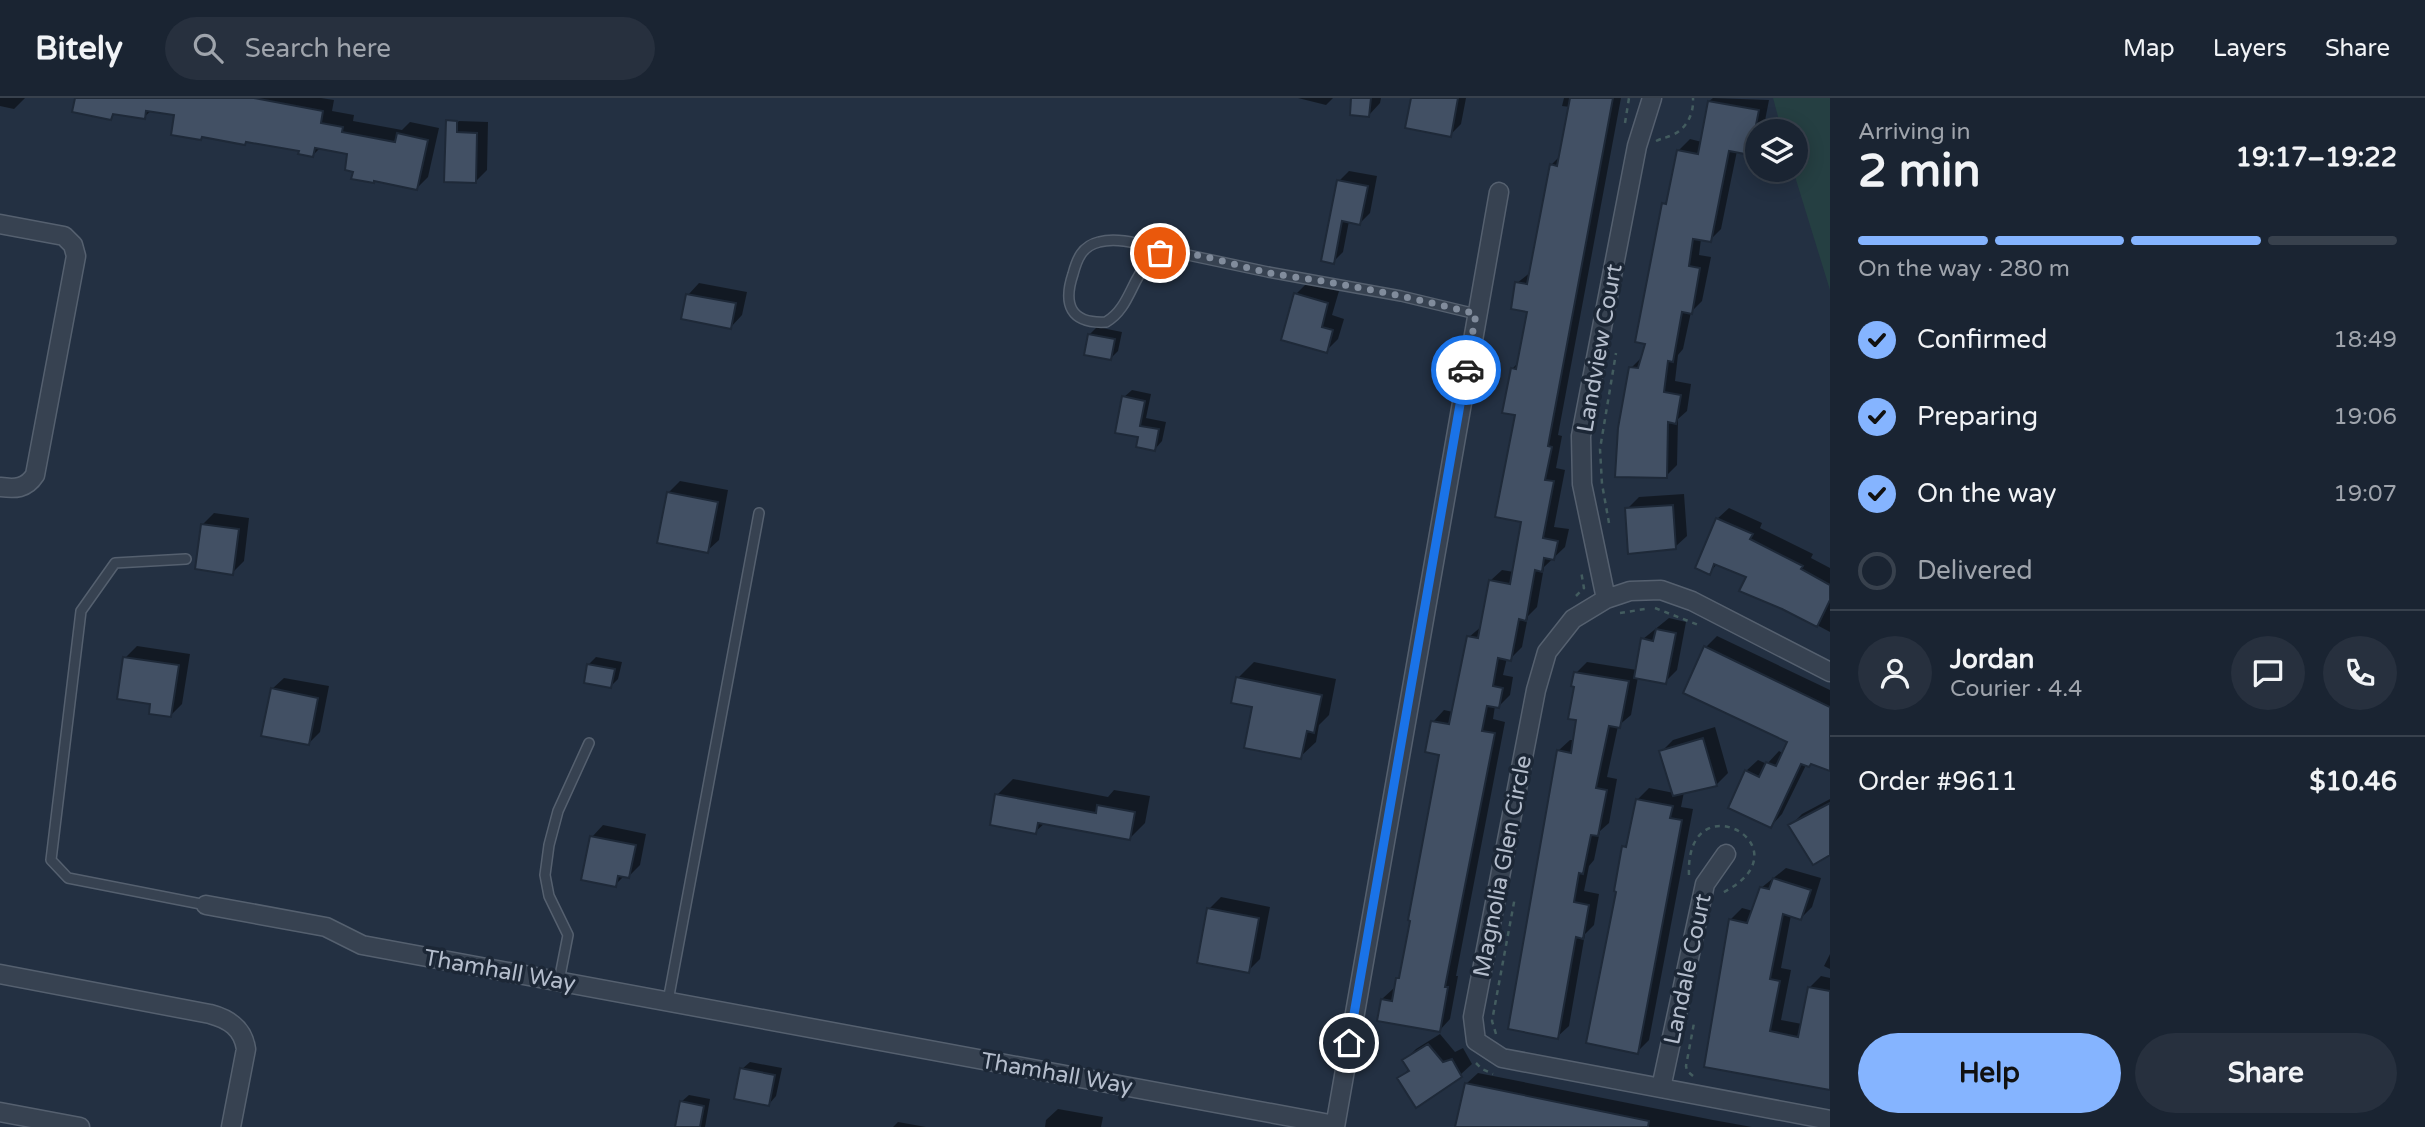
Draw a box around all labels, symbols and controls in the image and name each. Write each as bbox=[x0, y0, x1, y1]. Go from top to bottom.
search box bbox=[165, 17, 655, 80]
text: Bitely bbox=[35, 29, 123, 68]
icon: search bbox=[189, 29, 227, 67]
text: Search here bbox=[245, 33, 391, 64]
text: Map bbox=[2123, 34, 2175, 63]
text: Layers bbox=[2213, 34, 2287, 63]
text: Share bbox=[2325, 34, 2390, 63]
text: Arriving in bbox=[1858, 118, 1971, 146]
map controls bbox=[1745, 119, 1808, 182]
button: layers bbox=[1745, 119, 1808, 182]
text: 19:17–19:22 bbox=[2236, 142, 2397, 173]
text: 2 min bbox=[1858, 144, 1981, 199]
pin bbox=[1130, 223, 1190, 283]
icon: bag bbox=[1141, 234, 1179, 272]
text: On the way · 280 m bbox=[1858, 255, 2070, 283]
street label: Landview Court bbox=[1571, 261, 1629, 435]
icon: check bbox=[1858, 321, 1896, 359]
text: Confirmed bbox=[1917, 324, 2047, 355]
text: 18:49 bbox=[2333, 326, 2397, 354]
courier bbox=[1431, 335, 1501, 405]
icon: car bbox=[1447, 351, 1485, 389]
icon: check bbox=[1858, 398, 1896, 436]
text: Preparing bbox=[1917, 401, 2038, 432]
text: 19:06 bbox=[2333, 403, 2397, 431]
icon: check bbox=[1858, 475, 1896, 513]
text: On the way bbox=[1917, 478, 2057, 509]
text: 19:07 bbox=[2333, 480, 2397, 508]
text: Delivered bbox=[1917, 555, 2033, 586]
button: person bbox=[1858, 636, 1932, 710]
button: chat bbox=[2231, 636, 2305, 710]
button: phone bbox=[2323, 636, 2397, 710]
text: Jordan bbox=[1950, 644, 2034, 675]
text: Courier · 4.4 bbox=[1950, 675, 2082, 703]
street label: Magnolia Glen Circle bbox=[1468, 753, 1538, 979]
text: Order #9611 bbox=[1858, 766, 2018, 797]
text: $10.46 bbox=[2309, 766, 2397, 797]
street label: Landale Court bbox=[1658, 891, 1718, 1047]
street label: Thamhall Way bbox=[422, 944, 578, 998]
pin bbox=[1319, 1013, 1379, 1073]
icon: home bbox=[1330, 1024, 1368, 1062]
button: Help bbox=[1858, 1033, 2121, 1113]
button: Share bbox=[2135, 1033, 2397, 1113]
street label: Thamhall Way bbox=[979, 1047, 1135, 1101]

